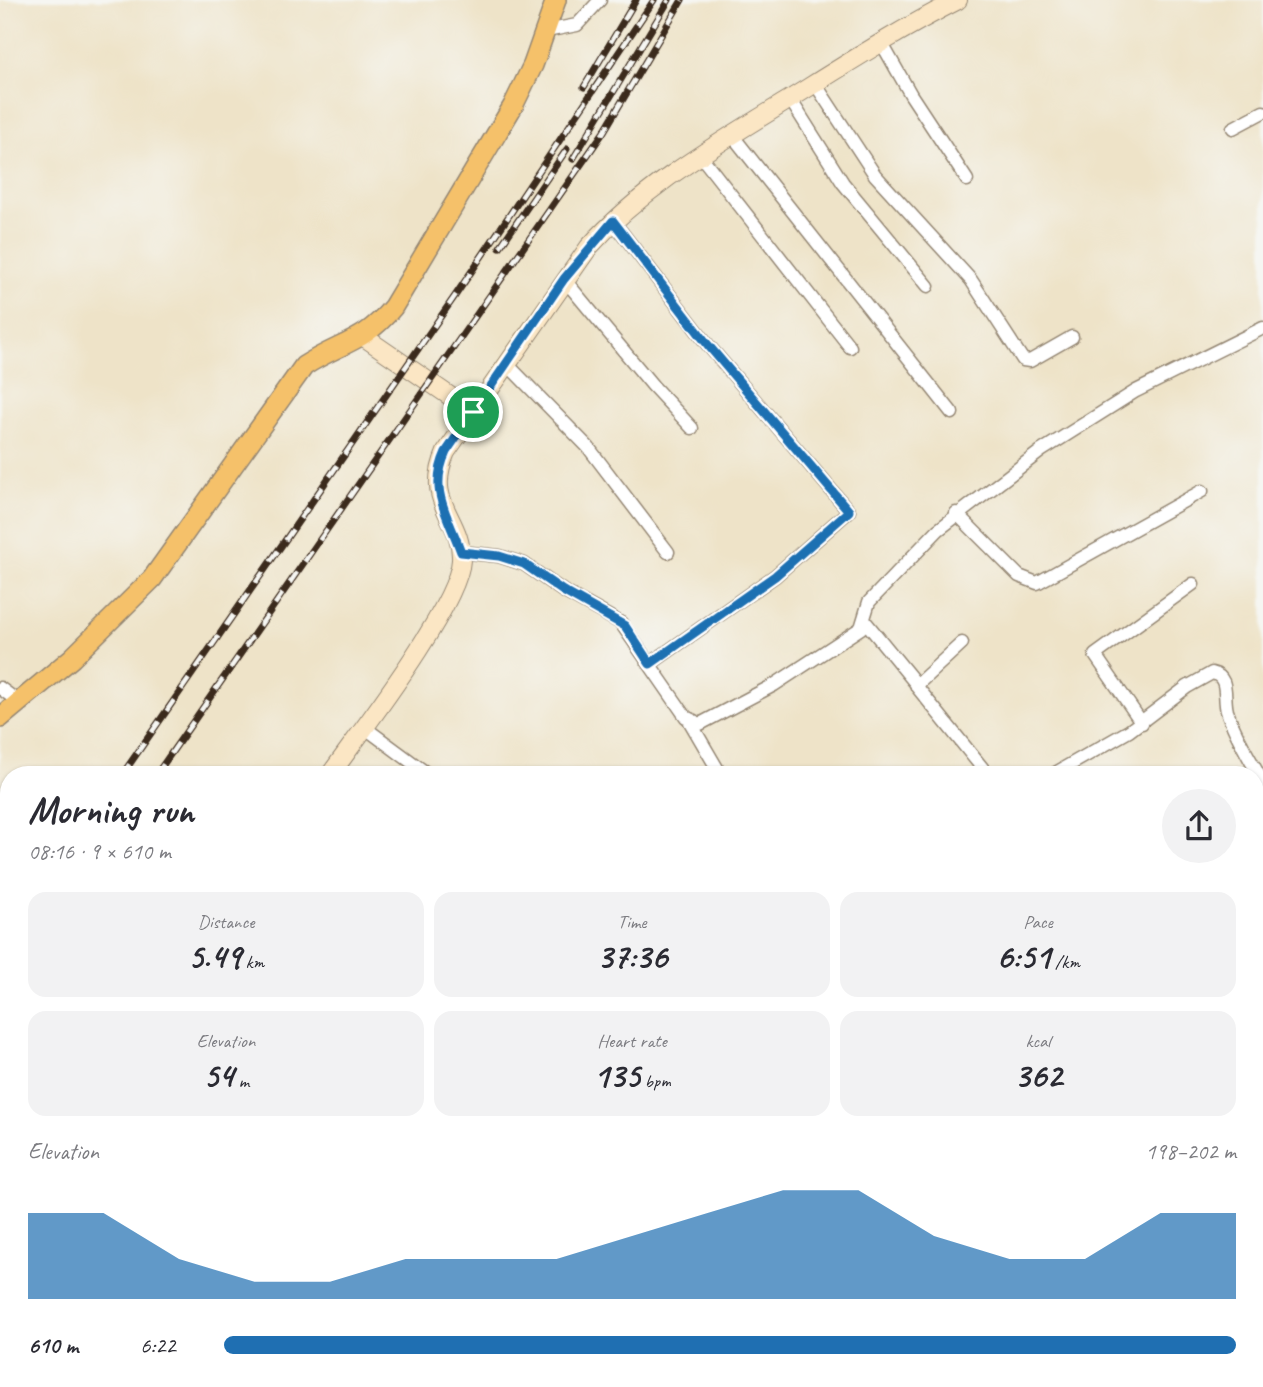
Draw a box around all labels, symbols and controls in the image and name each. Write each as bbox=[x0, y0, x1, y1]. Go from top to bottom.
pin bbox=[443, 382, 503, 442]
icon: arrive bbox=[454, 393, 492, 431]
text: Morning run bbox=[28, 787, 194, 834]
button: share bbox=[1162, 789, 1236, 863]
text: 08:16 · 9 × 610 m bbox=[28, 837, 171, 866]
text: Distance bbox=[198, 910, 254, 934]
text: Time bbox=[617, 910, 647, 934]
text: Pace bbox=[1023, 910, 1053, 934]
text: 5.49 bbox=[188, 934, 241, 979]
text: 37:36 bbox=[597, 934, 667, 979]
text: 6:51 bbox=[996, 934, 1050, 979]
text: km bbox=[241, 950, 264, 974]
text: /km bbox=[1050, 950, 1080, 974]
text: Elevation bbox=[197, 1029, 255, 1053]
text: Heart rate bbox=[597, 1029, 667, 1053]
text: kcal bbox=[1025, 1029, 1051, 1053]
text: 54 bbox=[203, 1053, 234, 1098]
text: 135 bbox=[593, 1053, 640, 1098]
text: 362 bbox=[1014, 1053, 1062, 1098]
text: m bbox=[234, 1069, 249, 1093]
text: bpm bbox=[640, 1069, 671, 1093]
text: Elevation bbox=[28, 1137, 99, 1166]
text: 198–202 m bbox=[1145, 1137, 1236, 1166]
text: 610 m bbox=[28, 1331, 78, 1360]
text: 6:22 bbox=[140, 1331, 176, 1360]

